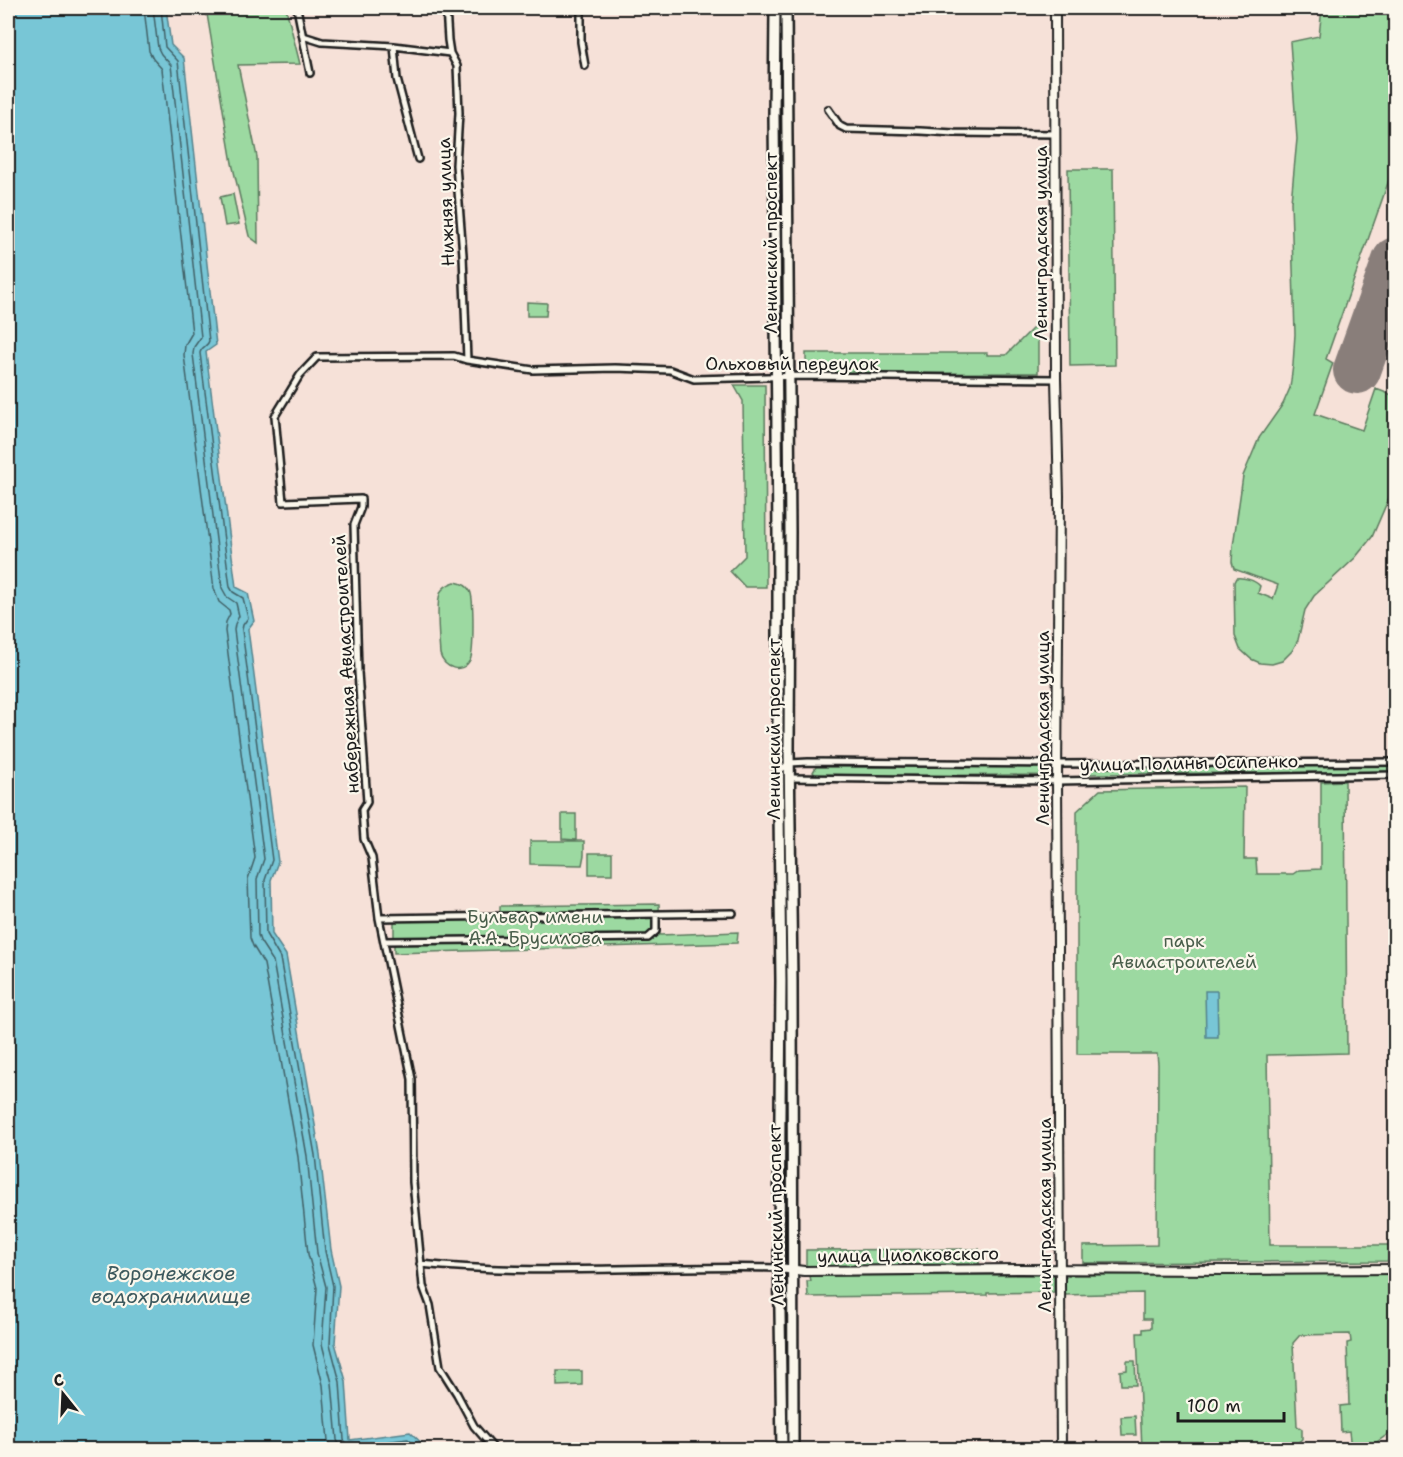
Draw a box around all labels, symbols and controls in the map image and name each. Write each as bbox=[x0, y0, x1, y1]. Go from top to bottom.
street label: Нижняя улица bbox=[432, 137, 460, 267]
street label: Ленинградская улица bbox=[1029, 145, 1053, 341]
street label: Ленинский проспект bbox=[759, 151, 783, 334]
street label: Ольховый переулок bbox=[705, 352, 879, 376]
street label: набережная Авиастроителей bbox=[327, 534, 365, 794]
street label: Ленинградская улица bbox=[1031, 630, 1055, 826]
street label: Ленинский проспект bbox=[762, 637, 786, 820]
street label: улица Полины Осипенко bbox=[1079, 749, 1299, 777]
park label: Бульвар имени А.А. Брусилова bbox=[467, 905, 603, 950]
park label: парк Авиастроителей bbox=[1111, 929, 1257, 974]
street label: Ленинградская улица bbox=[1033, 1117, 1057, 1313]
street label: Ленинский проспект bbox=[762, 1123, 790, 1306]
street label: улица Циолковского bbox=[817, 1241, 999, 1269]
water label: Воронежское водохранилище bbox=[91, 1260, 251, 1309]
north arrow bbox=[33, 1364, 93, 1424]
text: С bbox=[51, 1369, 67, 1392]
scale bar bbox=[1178, 1385, 1284, 1423]
text: 100 m bbox=[1187, 1394, 1241, 1418]

